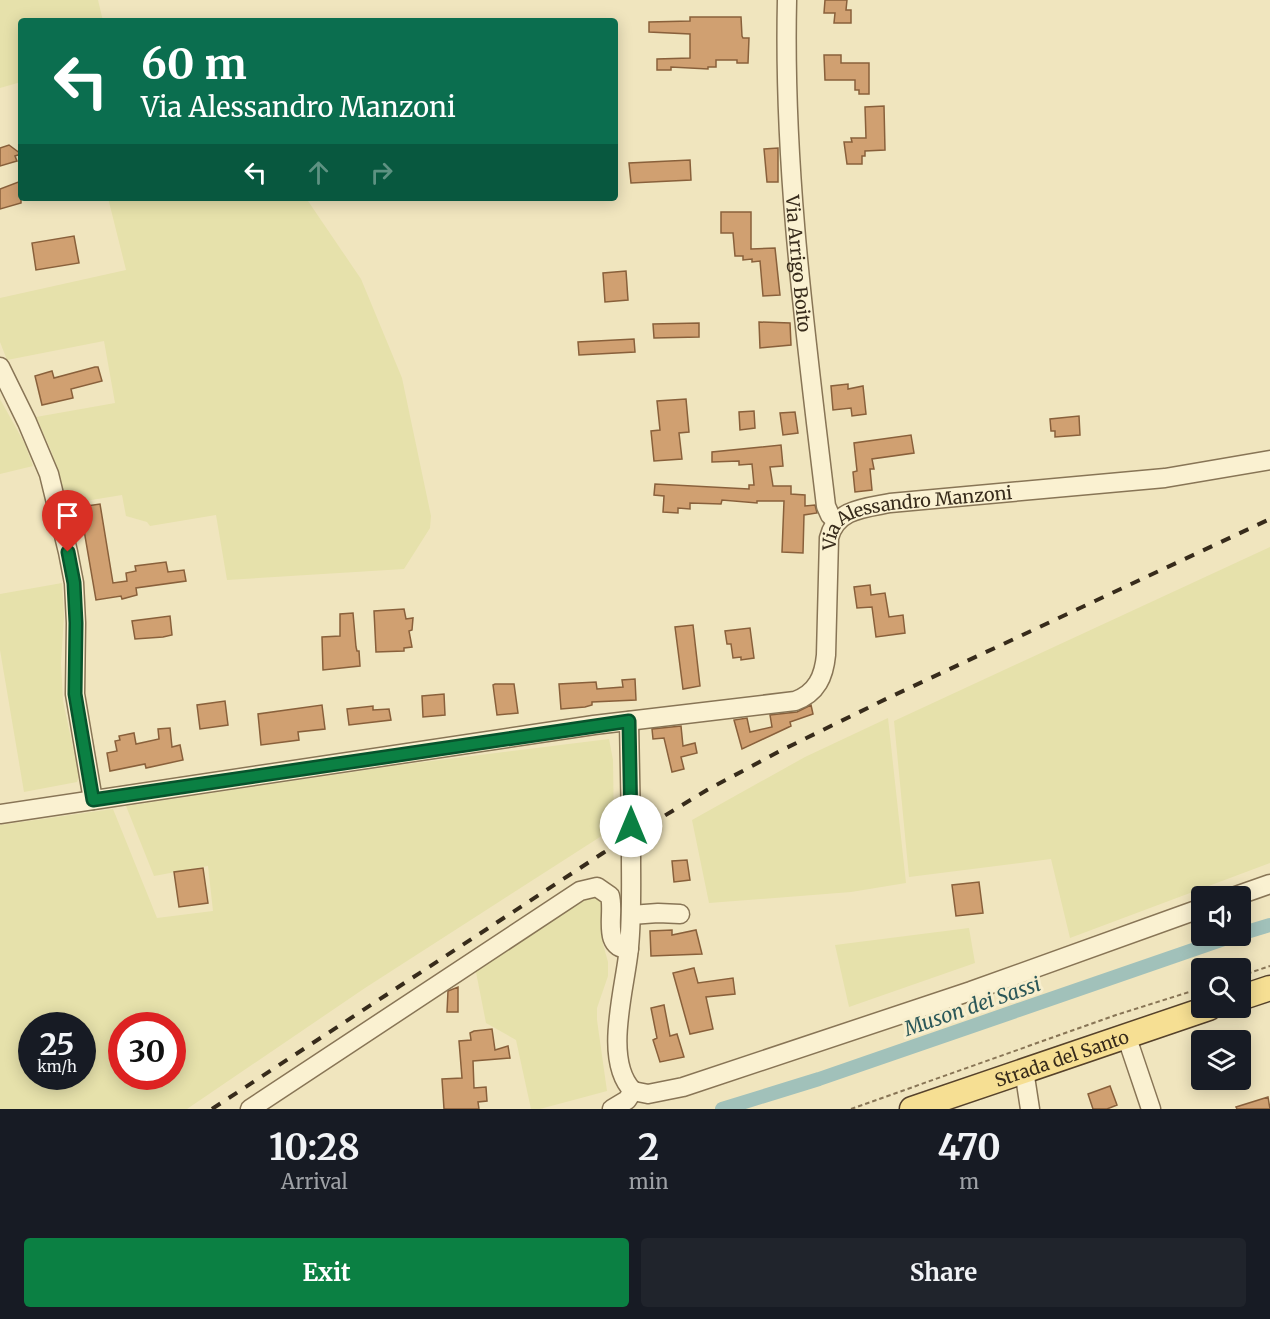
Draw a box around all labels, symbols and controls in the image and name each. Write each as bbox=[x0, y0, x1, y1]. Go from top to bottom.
text: 60 m bbox=[141, 38, 247, 90]
icon: left bbox=[42, 42, 120, 120]
text: Via Alessandro Manzoni bbox=[141, 90, 456, 124]
icon: left bbox=[239, 156, 272, 189]
icon: ahead bbox=[302, 156, 335, 189]
icon: right bbox=[365, 156, 398, 189]
street label: Via Arrigo Boito bbox=[781, 193, 817, 333]
street label: Via Alessandro Manzoni bbox=[817, 480, 1013, 551]
pin bbox=[42, 490, 93, 552]
icon: arrive bbox=[51, 499, 84, 532]
position arrow bbox=[599, 794, 663, 858]
map controls bbox=[1191, 886, 1251, 1090]
button: sound bbox=[1191, 886, 1251, 946]
button: search bbox=[1191, 958, 1251, 1018]
water label: Muson dei Sassi bbox=[899, 971, 1044, 1041]
speed limit sign: 30 bbox=[108, 1012, 186, 1090]
text: 25 bbox=[40, 1025, 74, 1063]
street label: Strada del Santo bbox=[992, 1025, 1132, 1092]
button: layers bbox=[1191, 1030, 1251, 1090]
text: km/h bbox=[37, 1057, 77, 1076]
text: 10:28 bbox=[269, 1125, 360, 1170]
text: 2 bbox=[638, 1125, 659, 1170]
text: 470 bbox=[937, 1125, 1001, 1170]
text: Arrival bbox=[281, 1169, 348, 1194]
text: min bbox=[629, 1169, 668, 1194]
text: m bbox=[959, 1169, 979, 1194]
button: Exit bbox=[24, 1238, 629, 1307]
button: Share bbox=[641, 1238, 1246, 1307]

